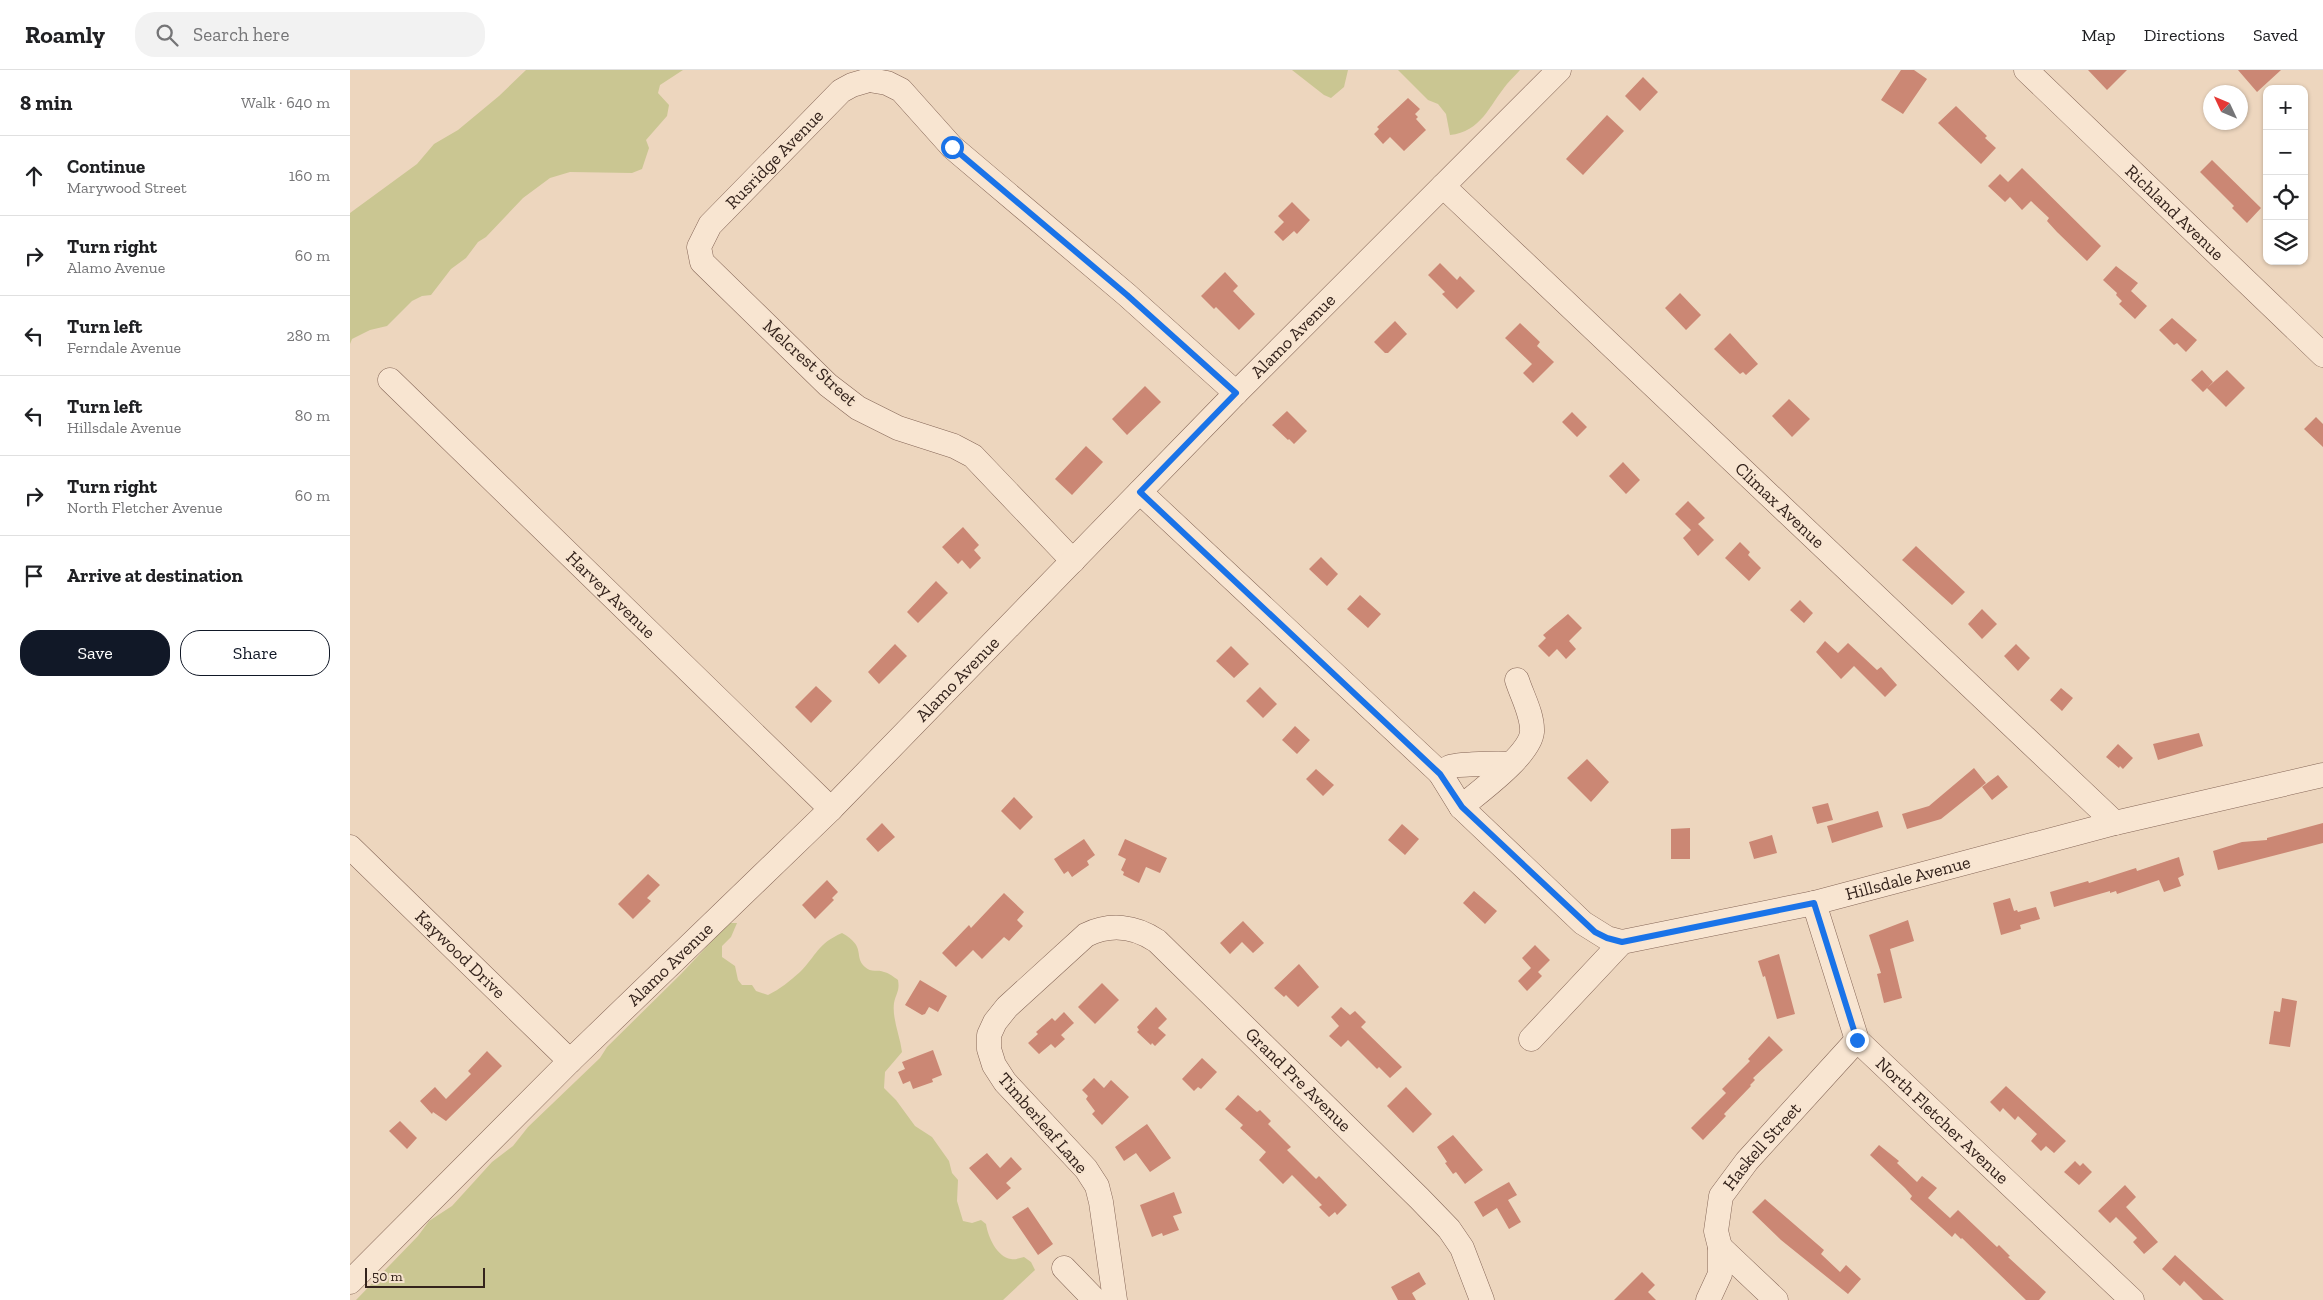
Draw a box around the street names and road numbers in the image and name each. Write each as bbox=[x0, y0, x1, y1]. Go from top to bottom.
street label: Rusridge Avenue bbox=[721, 105, 828, 213]
street label: Richland Avenue bbox=[2121, 160, 2229, 265]
street label: Alamo Avenue bbox=[1246, 289, 1340, 383]
street label: Melcrest Street bbox=[758, 315, 862, 411]
street label: Climax Avenue bbox=[1730, 457, 1829, 553]
street label: Harvey Avenue bbox=[561, 546, 660, 643]
street label: Alamo Avenue bbox=[911, 632, 1004, 726]
street label: Hillsdale Avenue bbox=[1843, 851, 1973, 905]
street label: Kaywood Drive bbox=[411, 906, 510, 1003]
street label: Alamo Avenue bbox=[623, 918, 718, 1011]
street label: Grand Pre Avenue bbox=[1241, 1023, 1356, 1137]
street label: North Fletcher Avenue bbox=[1871, 1052, 2014, 1189]
street label: Timberleaf Lane bbox=[993, 1068, 1093, 1178]
street label: Haskell Street bbox=[1718, 1098, 1806, 1194]

